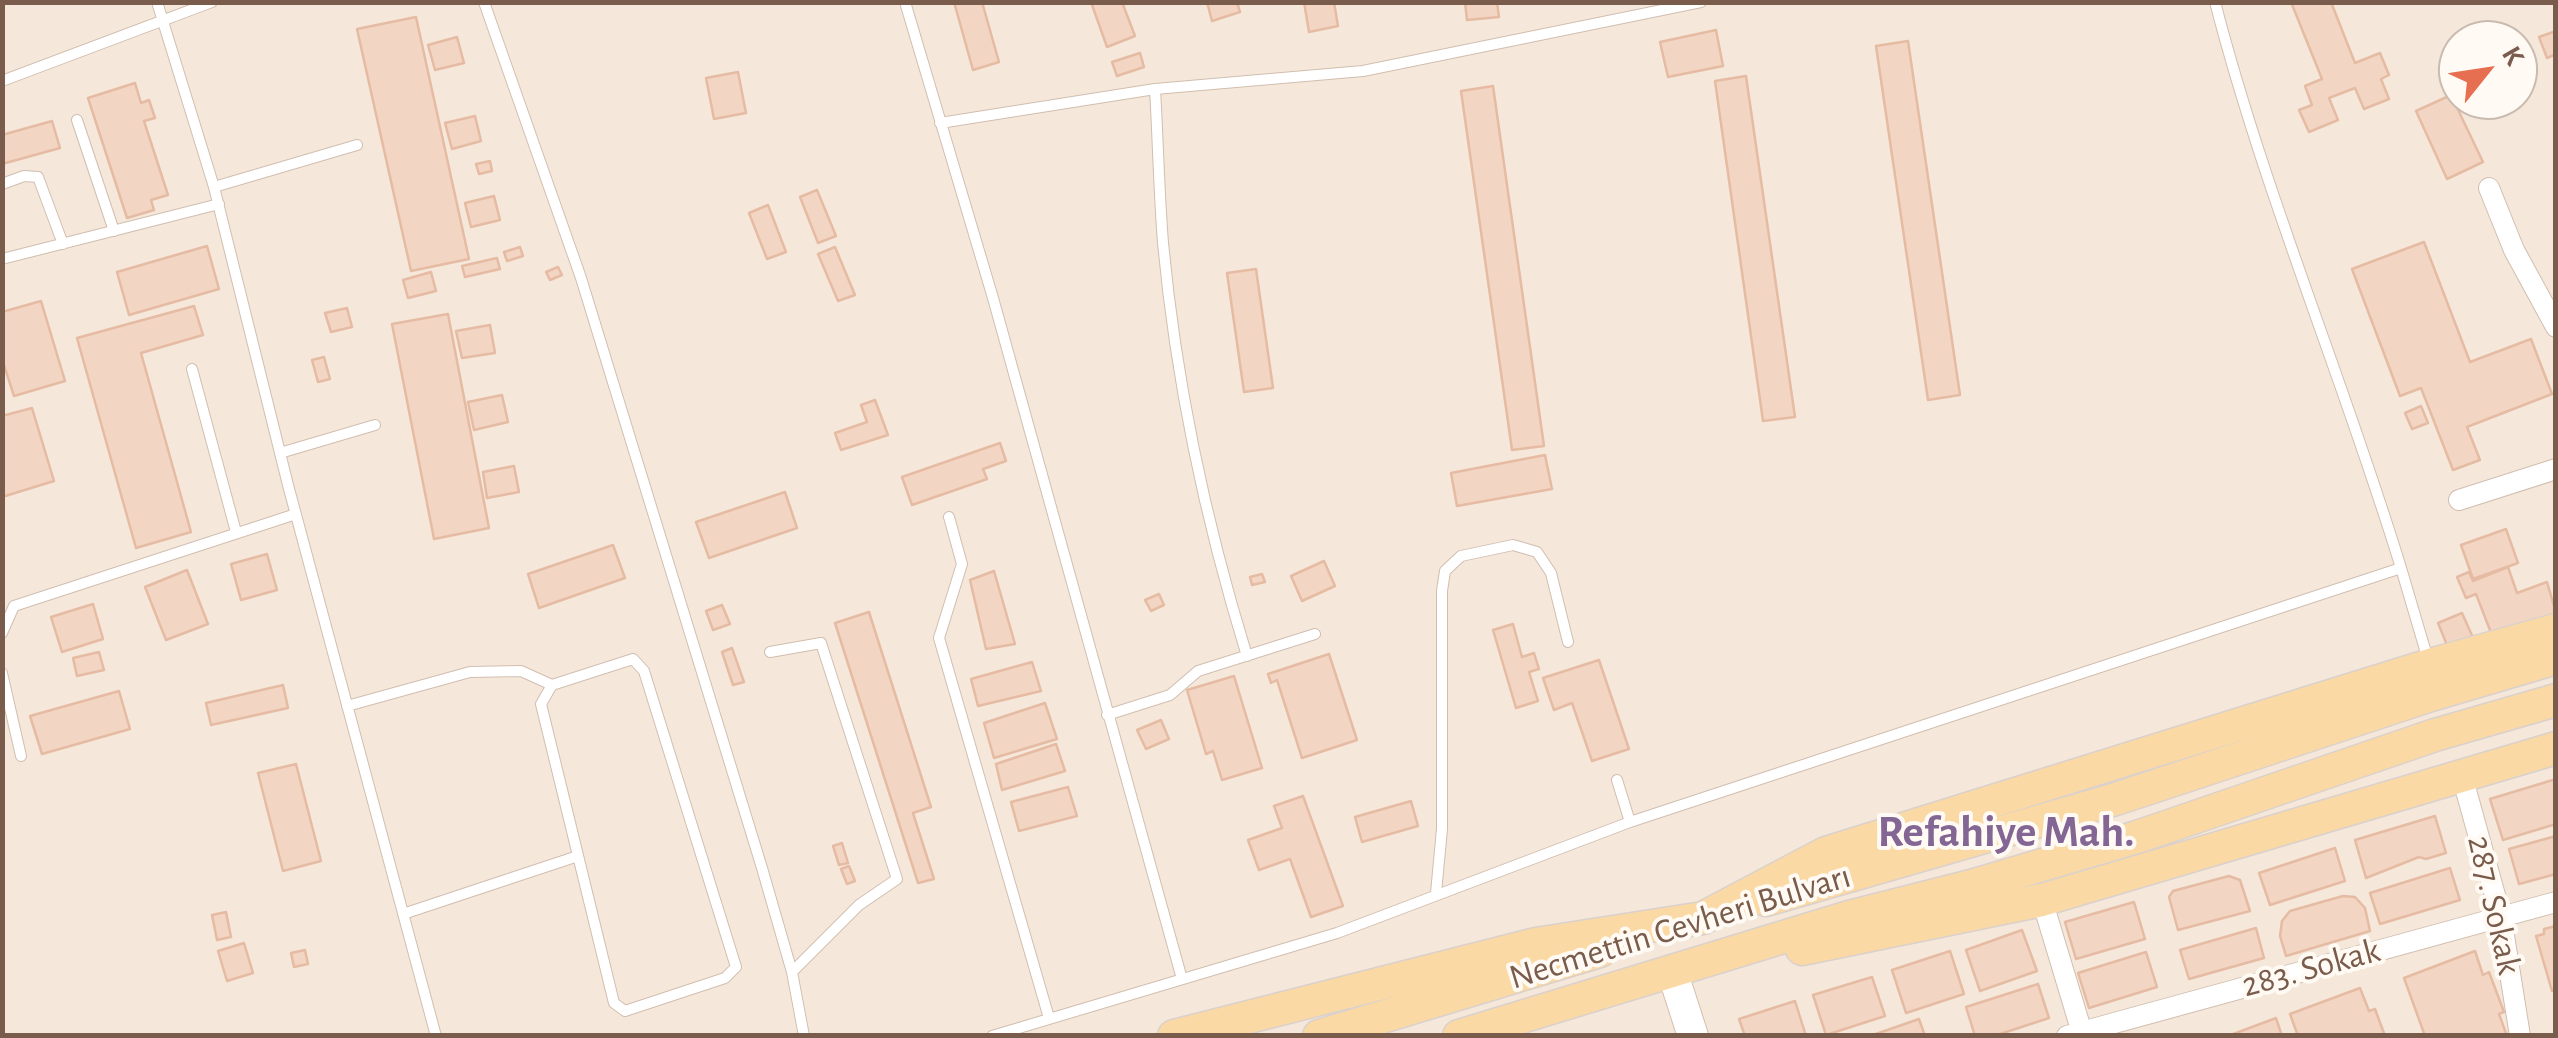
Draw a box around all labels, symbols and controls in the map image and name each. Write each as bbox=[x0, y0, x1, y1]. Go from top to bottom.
north arrow bbox=[2438, 20, 2538, 120]
text: K bbox=[2496, 42, 2528, 70]
district label: Refahiye Mah. bbox=[1877, 805, 2135, 859]
street label: 287. Sokak bbox=[2458, 831, 2530, 979]
street label: Necmettin Cevheri Bulvarı bbox=[1504, 855, 1856, 999]
street label: 283. Sokak bbox=[2237, 929, 2385, 1007]

